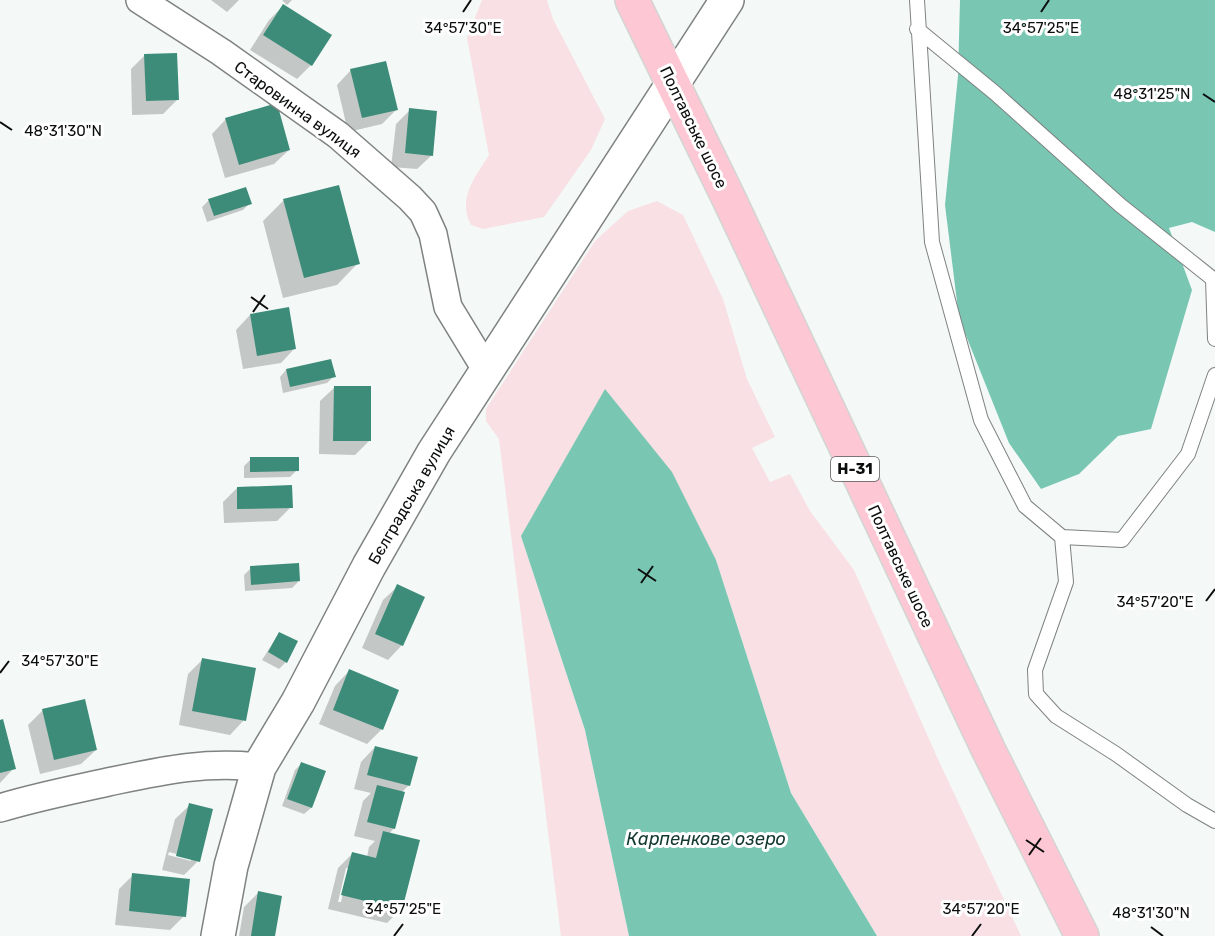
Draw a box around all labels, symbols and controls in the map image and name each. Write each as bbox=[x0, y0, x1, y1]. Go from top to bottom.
text: 34°57'30"E bbox=[424, 19, 502, 37]
text: 34°57'25"E bbox=[1003, 19, 1079, 37]
street label: Старовинна вулиця bbox=[231, 57, 365, 162]
street label: Полтавське шосе bbox=[656, 63, 731, 191]
text: 48°31'25"N bbox=[1114, 85, 1190, 103]
text: 48°31'30"N bbox=[24, 122, 102, 140]
street label: Бєлградська вулиця bbox=[364, 423, 459, 568]
road number: Н-31 bbox=[831, 457, 879, 481]
street label: Полтавське шосе bbox=[864, 502, 937, 631]
text: 34°57'20"E bbox=[1116, 593, 1194, 611]
text: 34°57'30"E bbox=[21, 652, 99, 670]
water label: Карпенкове озеро bbox=[626, 828, 786, 850]
text: 34°57'25"E bbox=[365, 900, 441, 918]
text: 34°57'20"E bbox=[942, 900, 1020, 918]
text: 48°31'30"N bbox=[1112, 904, 1190, 922]

